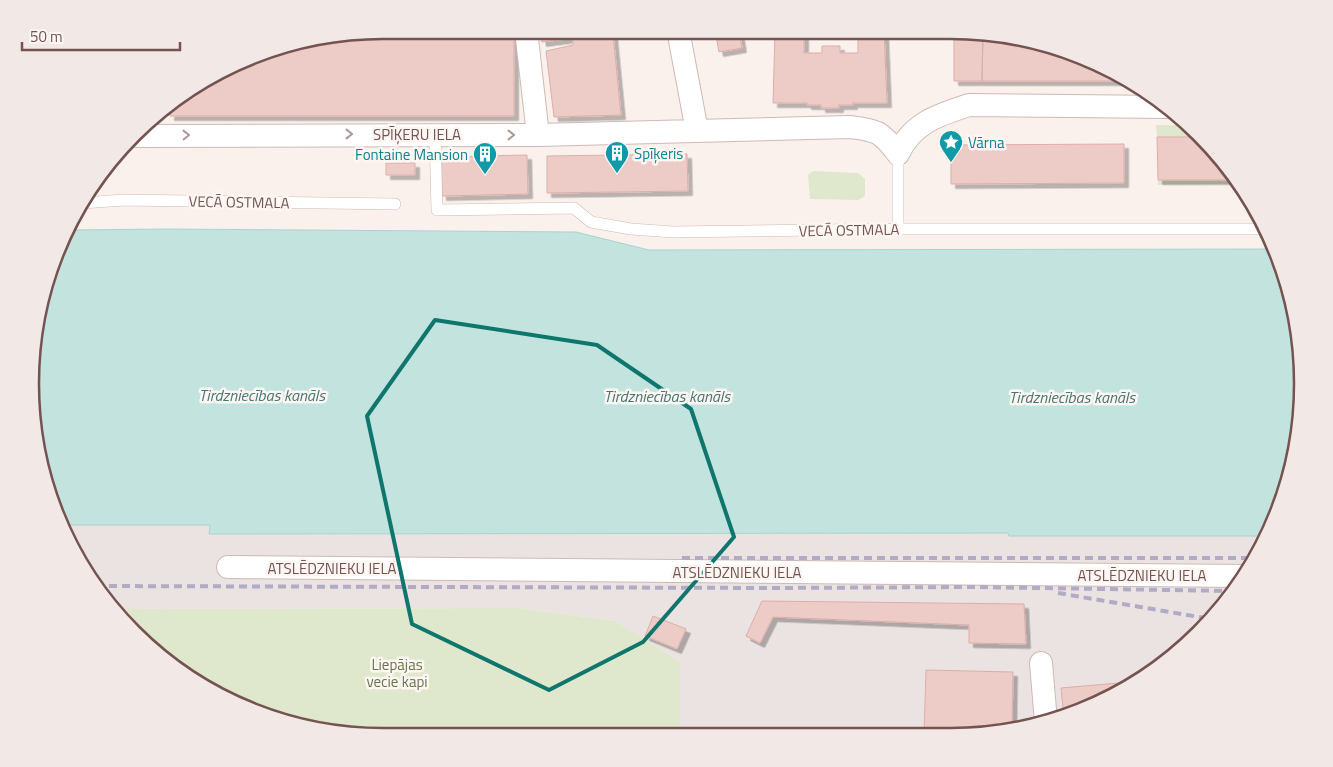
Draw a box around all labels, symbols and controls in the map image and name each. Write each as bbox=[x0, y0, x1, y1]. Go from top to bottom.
scale bar bbox=[22, 20, 180, 52]
text: 50 m bbox=[30, 25, 63, 48]
street label: SPĪĶERU IELA bbox=[373, 123, 461, 146]
one-way arrow bbox=[345, 129, 353, 139]
place icon: Vārna bbox=[938, 129, 964, 163]
one-way arrow bbox=[182, 130, 190, 140]
one-way arrow bbox=[508, 130, 515, 140]
place label: Vārna bbox=[968, 131, 1005, 154]
building icon: Spīķeris bbox=[604, 140, 630, 174]
building icon: Fontaine Mansion bbox=[472, 141, 498, 175]
place label: Spīķeris bbox=[634, 142, 683, 165]
place label: Fontaine Mansion bbox=[355, 143, 468, 166]
street label: VECĀ OSTMALA bbox=[188, 190, 290, 214]
street label: VECĀ OSTMALA bbox=[798, 218, 900, 242]
water label: Tirdzniecības kanāls bbox=[199, 383, 326, 407]
water label: Tirdzniecības kanāls bbox=[604, 384, 731, 408]
water label: Tirdzniecības kanāls bbox=[1009, 385, 1136, 409]
street label: ATSLĒDZNIEKU IELA bbox=[267, 557, 397, 580]
street label: ATSLĒDZNIEKU IELA bbox=[672, 561, 802, 584]
street label: ATSLĒDZNIEKU IELA bbox=[1077, 564, 1207, 587]
park label: Liepājas vecie kapi bbox=[366, 653, 428, 693]

